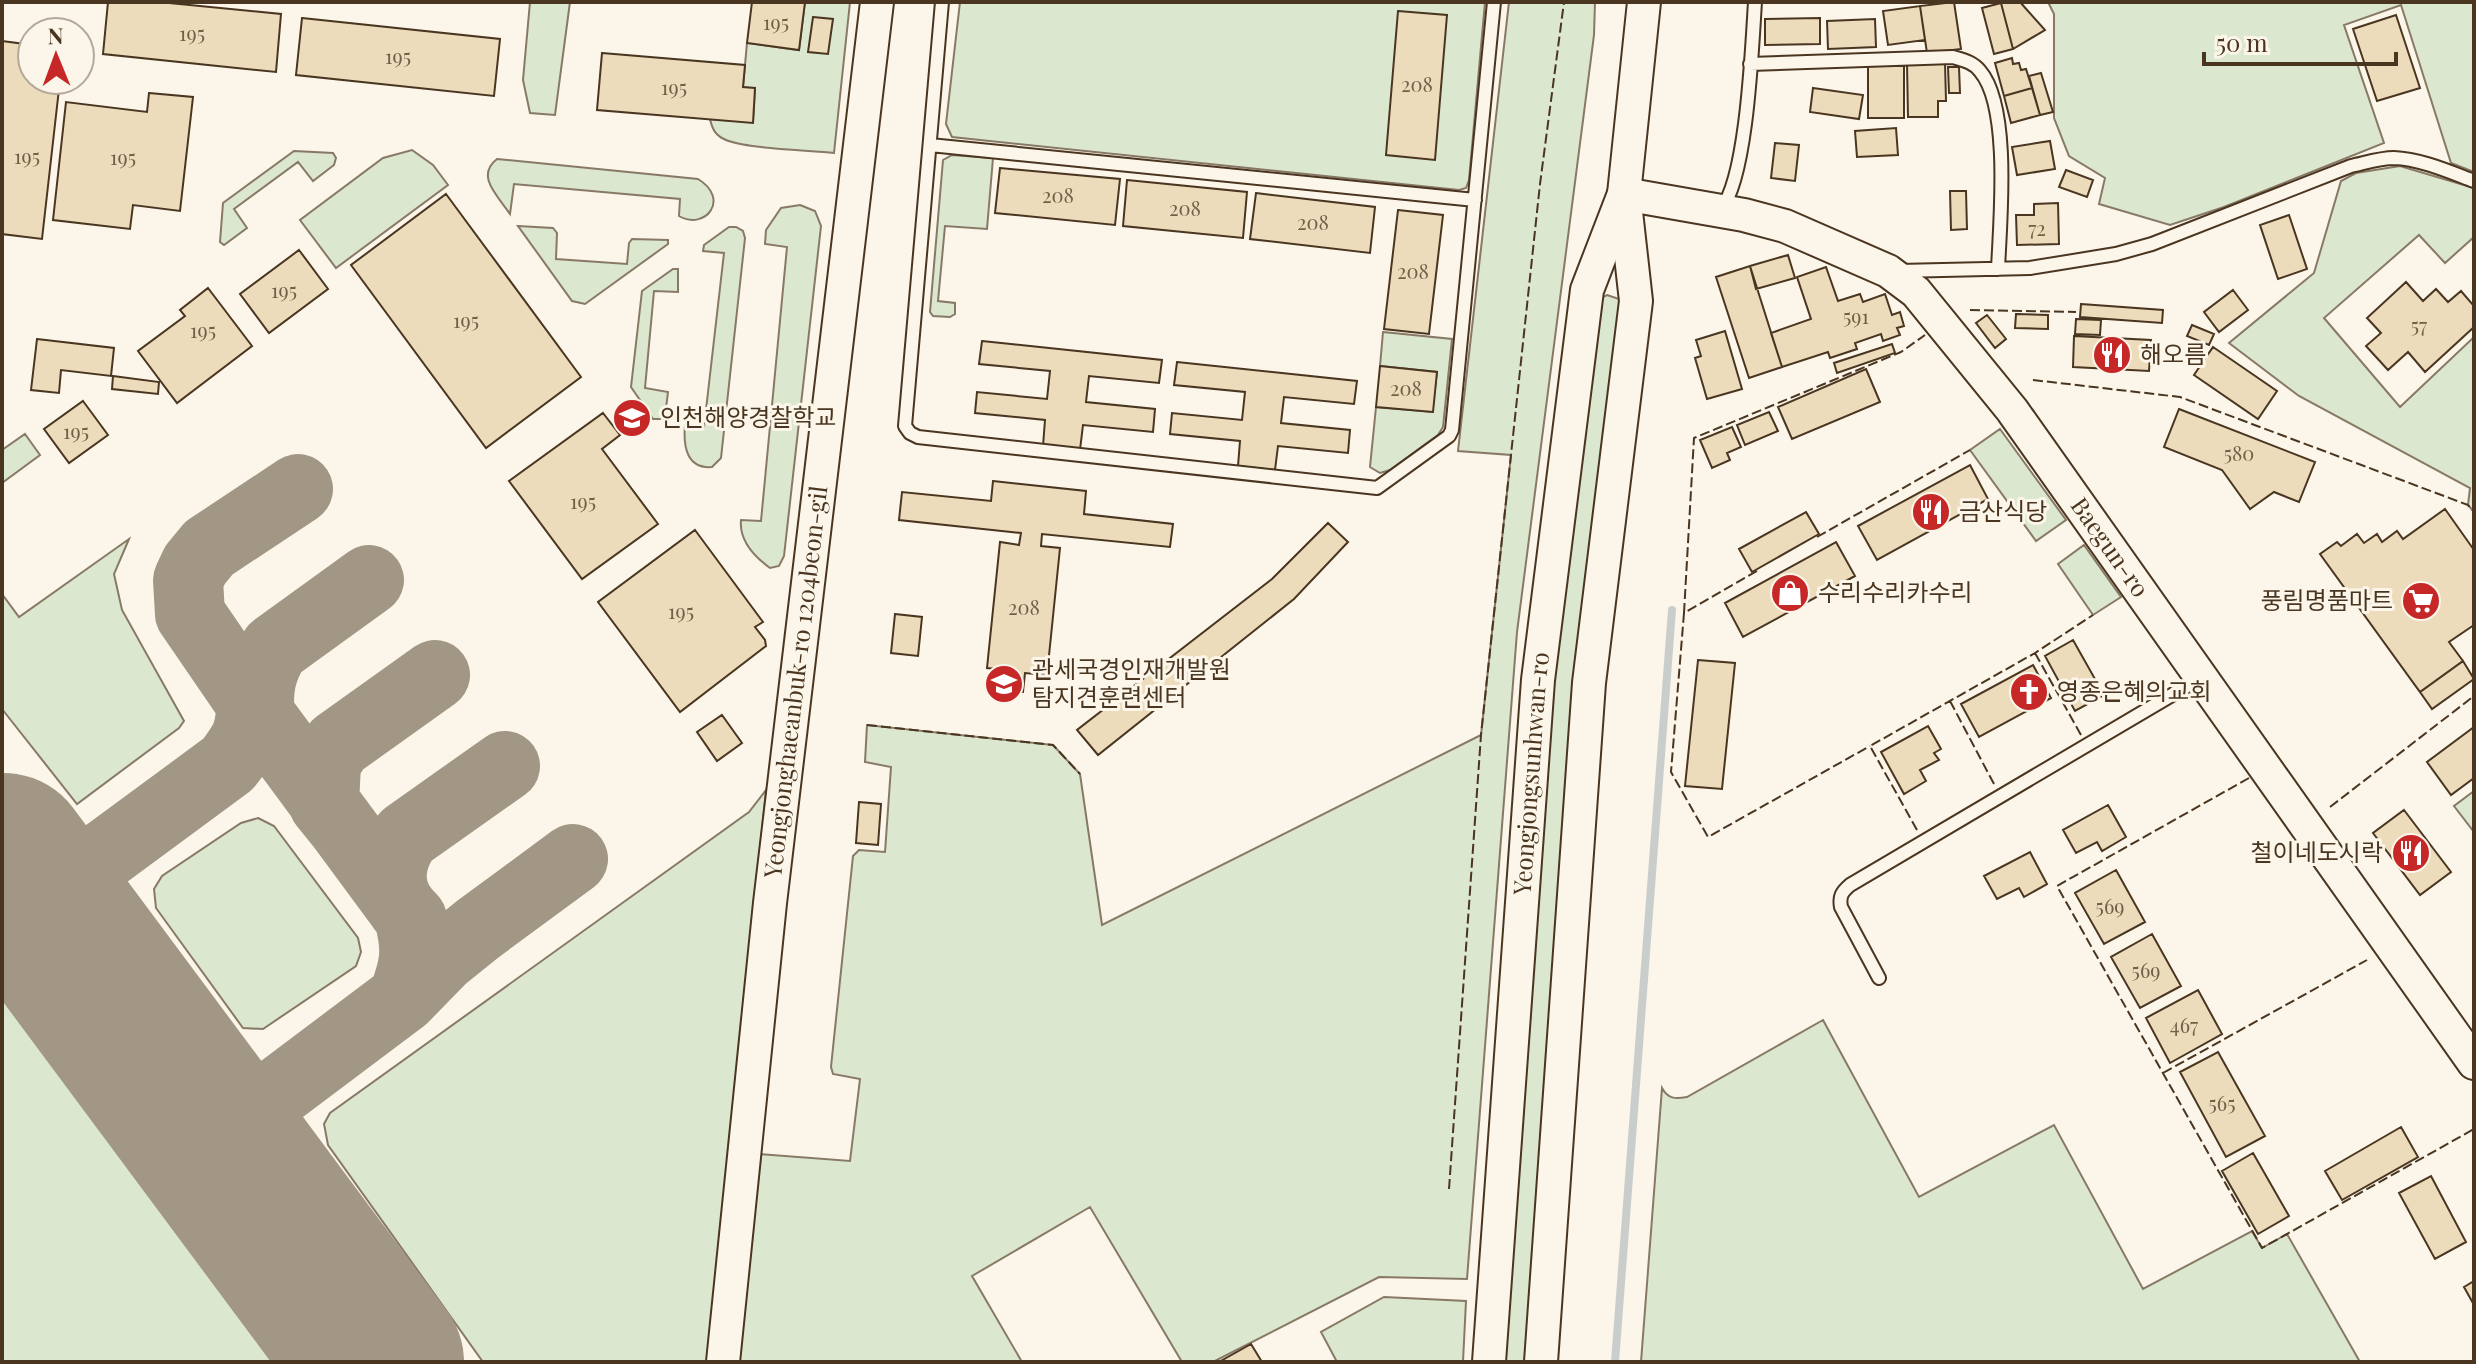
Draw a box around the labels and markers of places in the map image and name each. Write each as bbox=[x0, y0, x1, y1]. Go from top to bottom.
restaurant icon: 해오름 bbox=[2091, 334, 2133, 376]
place label: 해오름 bbox=[2140, 337, 2206, 369]
school or university icon: 인천해양경찰학교 bbox=[611, 397, 653, 439]
place label: 인천해양경찰학교 bbox=[660, 400, 837, 432]
restaurant icon: 금산식당 bbox=[1910, 491, 1952, 533]
place label: 금산식당 bbox=[1959, 494, 2047, 526]
shop icon: 수리수리카수리 bbox=[1769, 572, 1811, 614]
place label: 수리수리카수리 bbox=[1818, 575, 1973, 607]
supermarket icon: 풍림명품마트 bbox=[2400, 580, 2442, 622]
place label: 풍림명품마트 bbox=[2261, 583, 2393, 615]
place label: 관세국경인재개발원 탐지견훈련센터 bbox=[1032, 652, 1231, 712]
school or university icon: 관세국경인재개발원 탐지견훈련센터 bbox=[983, 663, 1025, 705]
church icon: 영종은혜의교회 bbox=[2008, 671, 2050, 713]
place label: 영종은혜의교회 bbox=[2057, 674, 2212, 706]
restaurant icon: 철이네도시락 bbox=[2390, 832, 2432, 874]
place label: 철이네도시락 bbox=[2251, 835, 2383, 867]

